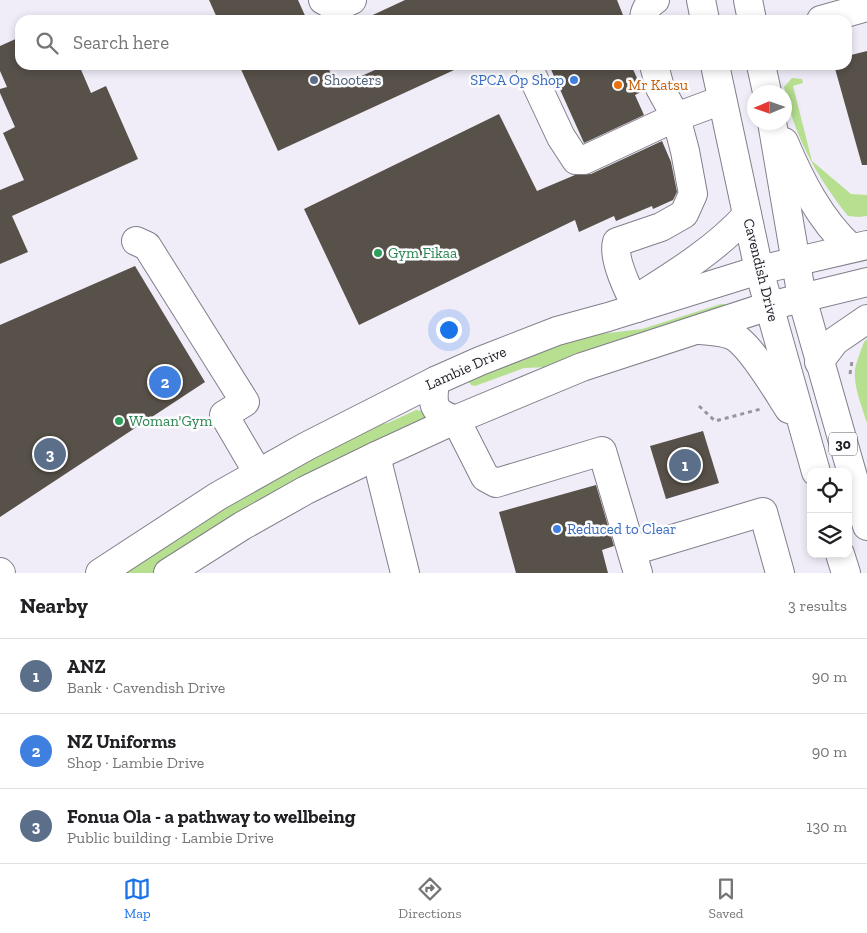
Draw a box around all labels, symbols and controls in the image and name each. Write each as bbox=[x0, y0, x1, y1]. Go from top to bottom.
search box bbox=[15, 15, 852, 70]
icon: search bbox=[33, 29, 61, 57]
text: Search here bbox=[73, 31, 169, 54]
place label: Shooters bbox=[324, 71, 381, 89]
place label: SPCA Op Shop bbox=[470, 71, 564, 89]
marker: Shooters bbox=[308, 74, 320, 86]
marker: SPCA Op Shop bbox=[568, 74, 580, 86]
place label: Mr Katsu bbox=[628, 76, 689, 94]
marker: Mr Katsu bbox=[612, 79, 624, 91]
north arrow bbox=[747, 85, 792, 130]
street label: Cavendish Drive bbox=[739, 217, 783, 323]
place label: Gym Fikaa bbox=[388, 244, 457, 262]
marker: Gym Fikaa bbox=[372, 247, 384, 259]
your location bbox=[436, 317, 462, 343]
street label: Lambie Drive bbox=[423, 342, 509, 394]
pin: 2 bbox=[149, 363, 181, 401]
place label: Woman'Gym bbox=[129, 412, 212, 430]
marker: Woman'Gym bbox=[113, 415, 125, 427]
road number: 30 bbox=[829, 432, 857, 456]
pin: 3 bbox=[34, 435, 66, 473]
pin: 1 bbox=[669, 446, 701, 484]
map controls bbox=[807, 468, 852, 558]
button: locate bbox=[807, 468, 852, 513]
button: layers bbox=[807, 513, 852, 558]
place label: Reduced to Clear bbox=[567, 520, 676, 538]
marker: Reduced to Clear bbox=[551, 523, 563, 535]
text: Nearby bbox=[20, 593, 88, 618]
text: 3 results bbox=[788, 596, 847, 615]
text: ANZ bbox=[67, 655, 106, 678]
text: 1 bbox=[33, 667, 39, 686]
text: 90 m bbox=[812, 667, 847, 686]
text: Bank · Cavendish Drive bbox=[67, 678, 225, 697]
text: NZ Uniforms bbox=[67, 730, 176, 753]
text: 2 bbox=[32, 742, 40, 761]
text: 90 m bbox=[812, 742, 847, 761]
text: Shop · Lambie Drive bbox=[67, 753, 204, 772]
text: Fonua Ola - a pathway to wellbeing bbox=[67, 805, 355, 828]
text: 3 bbox=[32, 817, 40, 836]
text: 130 m bbox=[806, 817, 847, 836]
text: Public building · Lambie Drive bbox=[67, 828, 274, 847]
tab: Map bbox=[123, 875, 151, 922]
tab: Directions bbox=[398, 875, 462, 922]
tab: Saved bbox=[708, 875, 744, 922]

